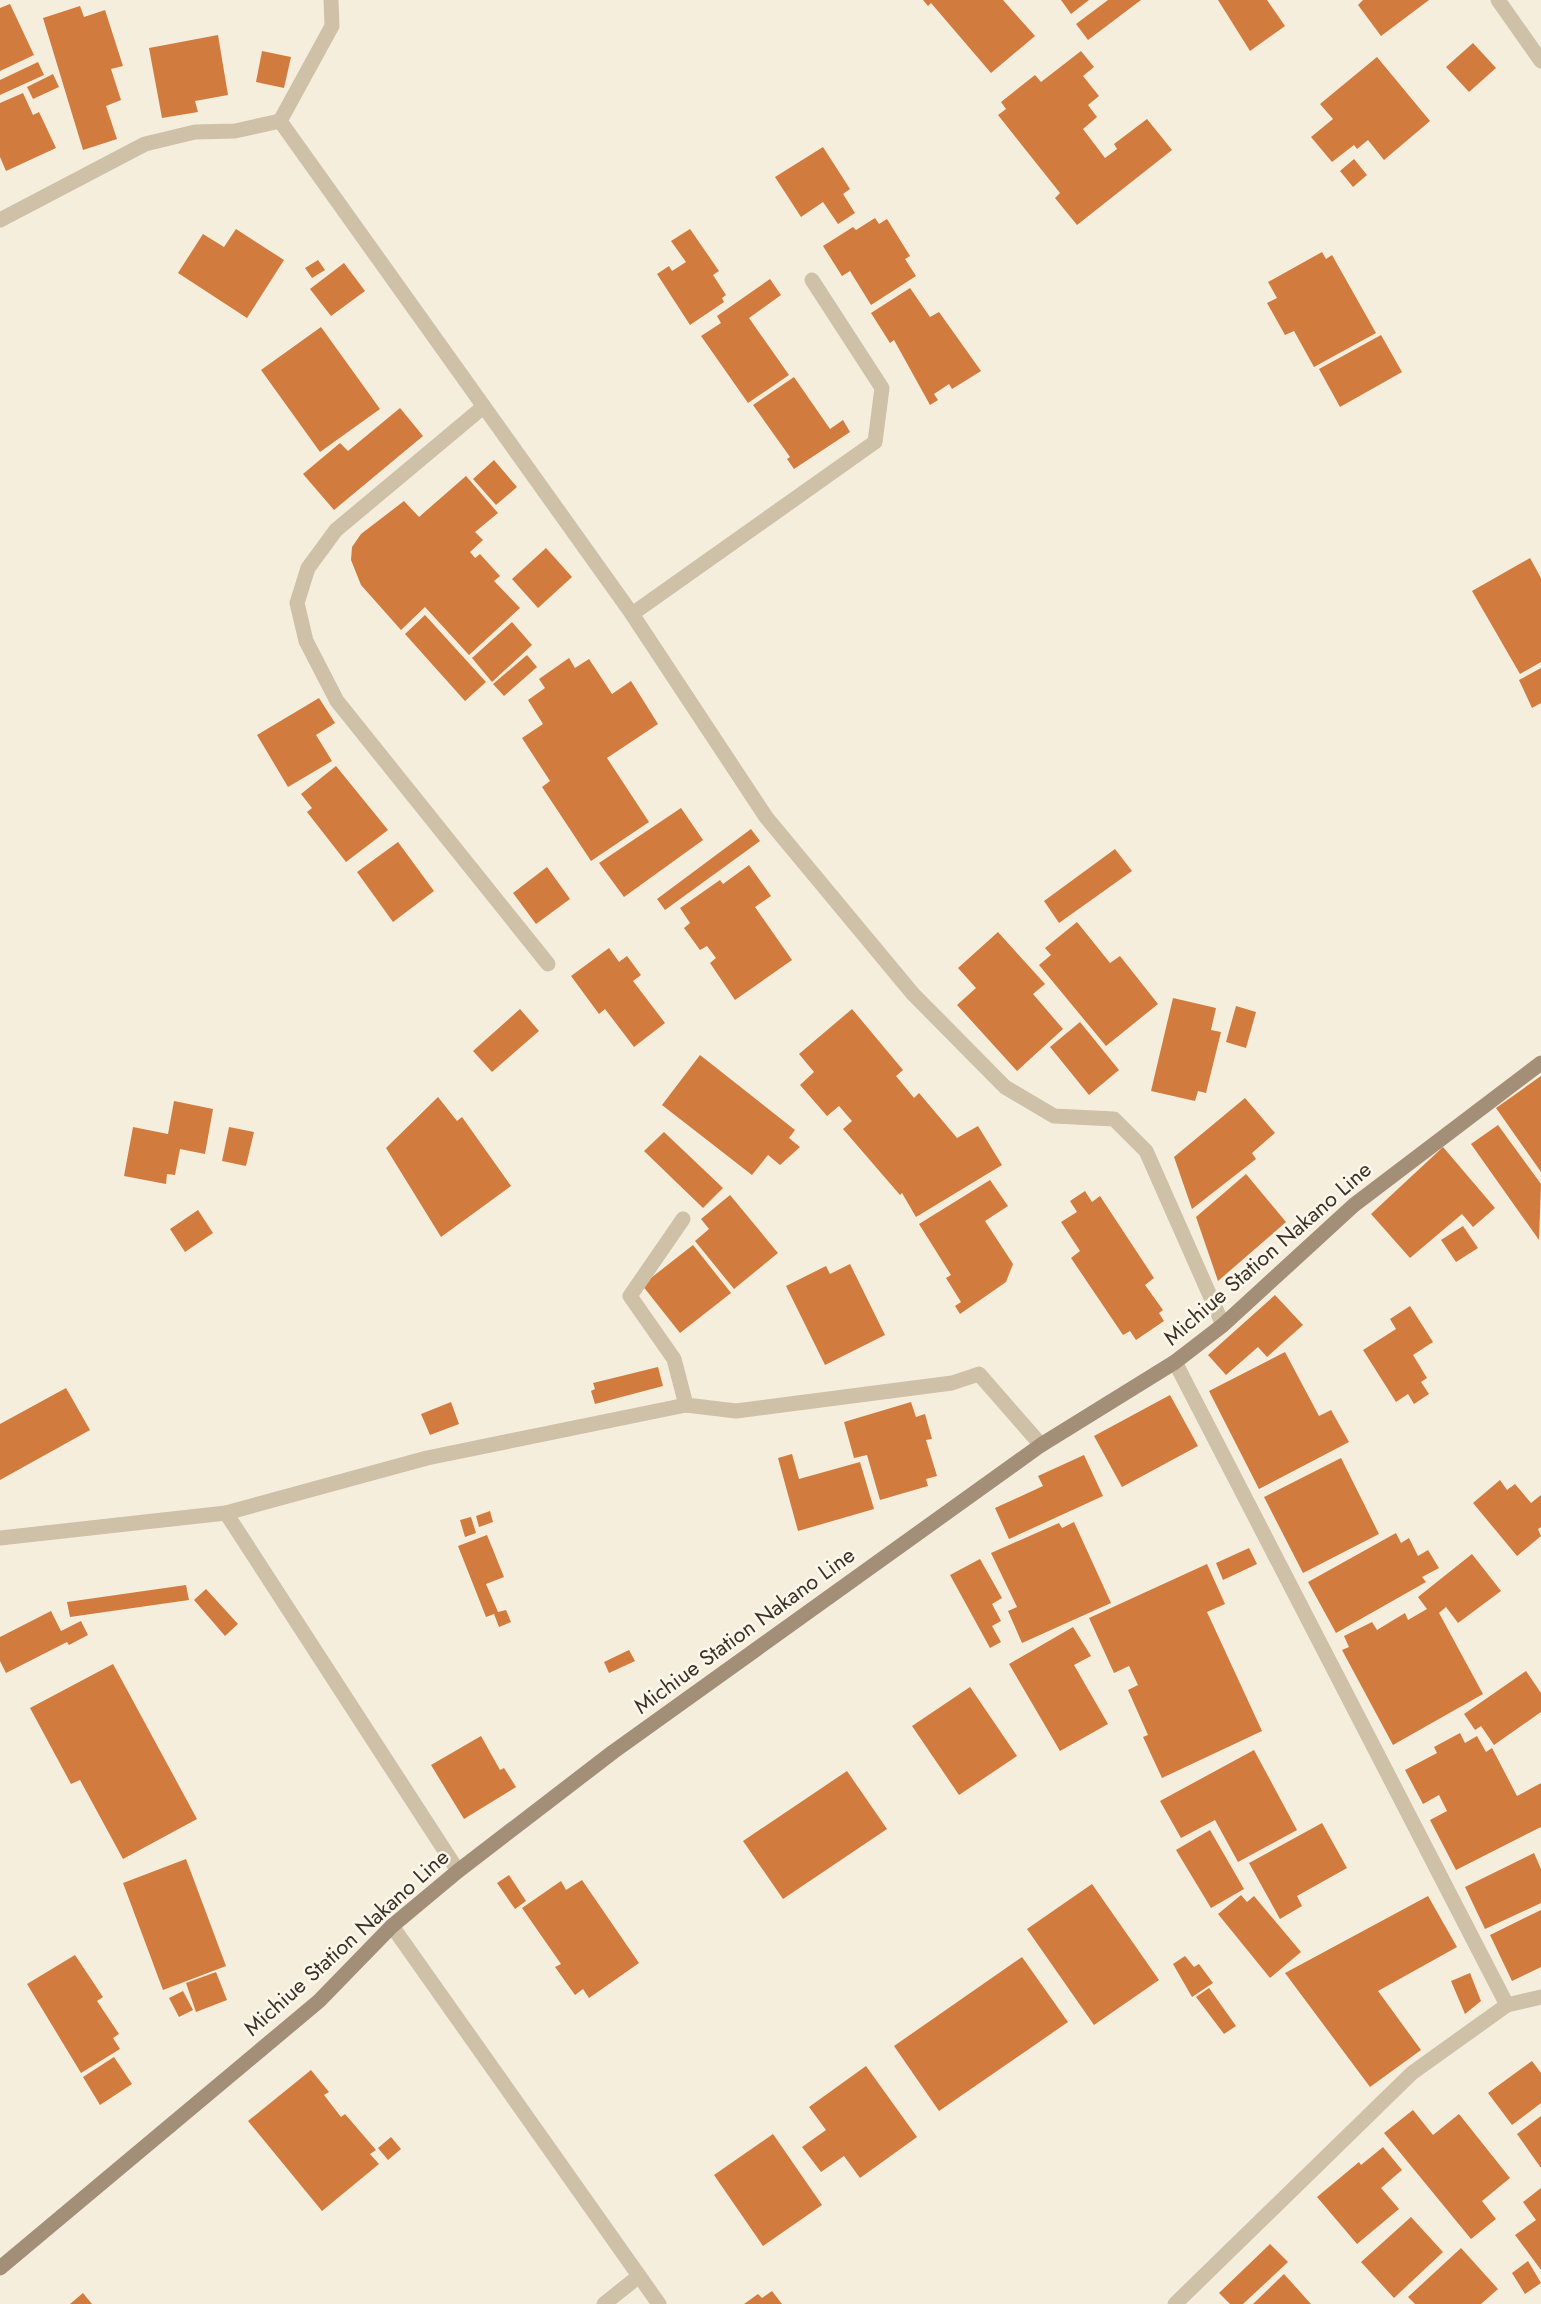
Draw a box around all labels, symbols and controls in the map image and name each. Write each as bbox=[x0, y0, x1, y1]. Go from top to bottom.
street label: Michiue Station Nakano Line bbox=[1156, 1154, 1378, 1352]
street label: Michiue Station Nakano Line bbox=[627, 1539, 861, 1721]
street label: Michiue Station Nakano Line bbox=[236, 1841, 456, 2043]

